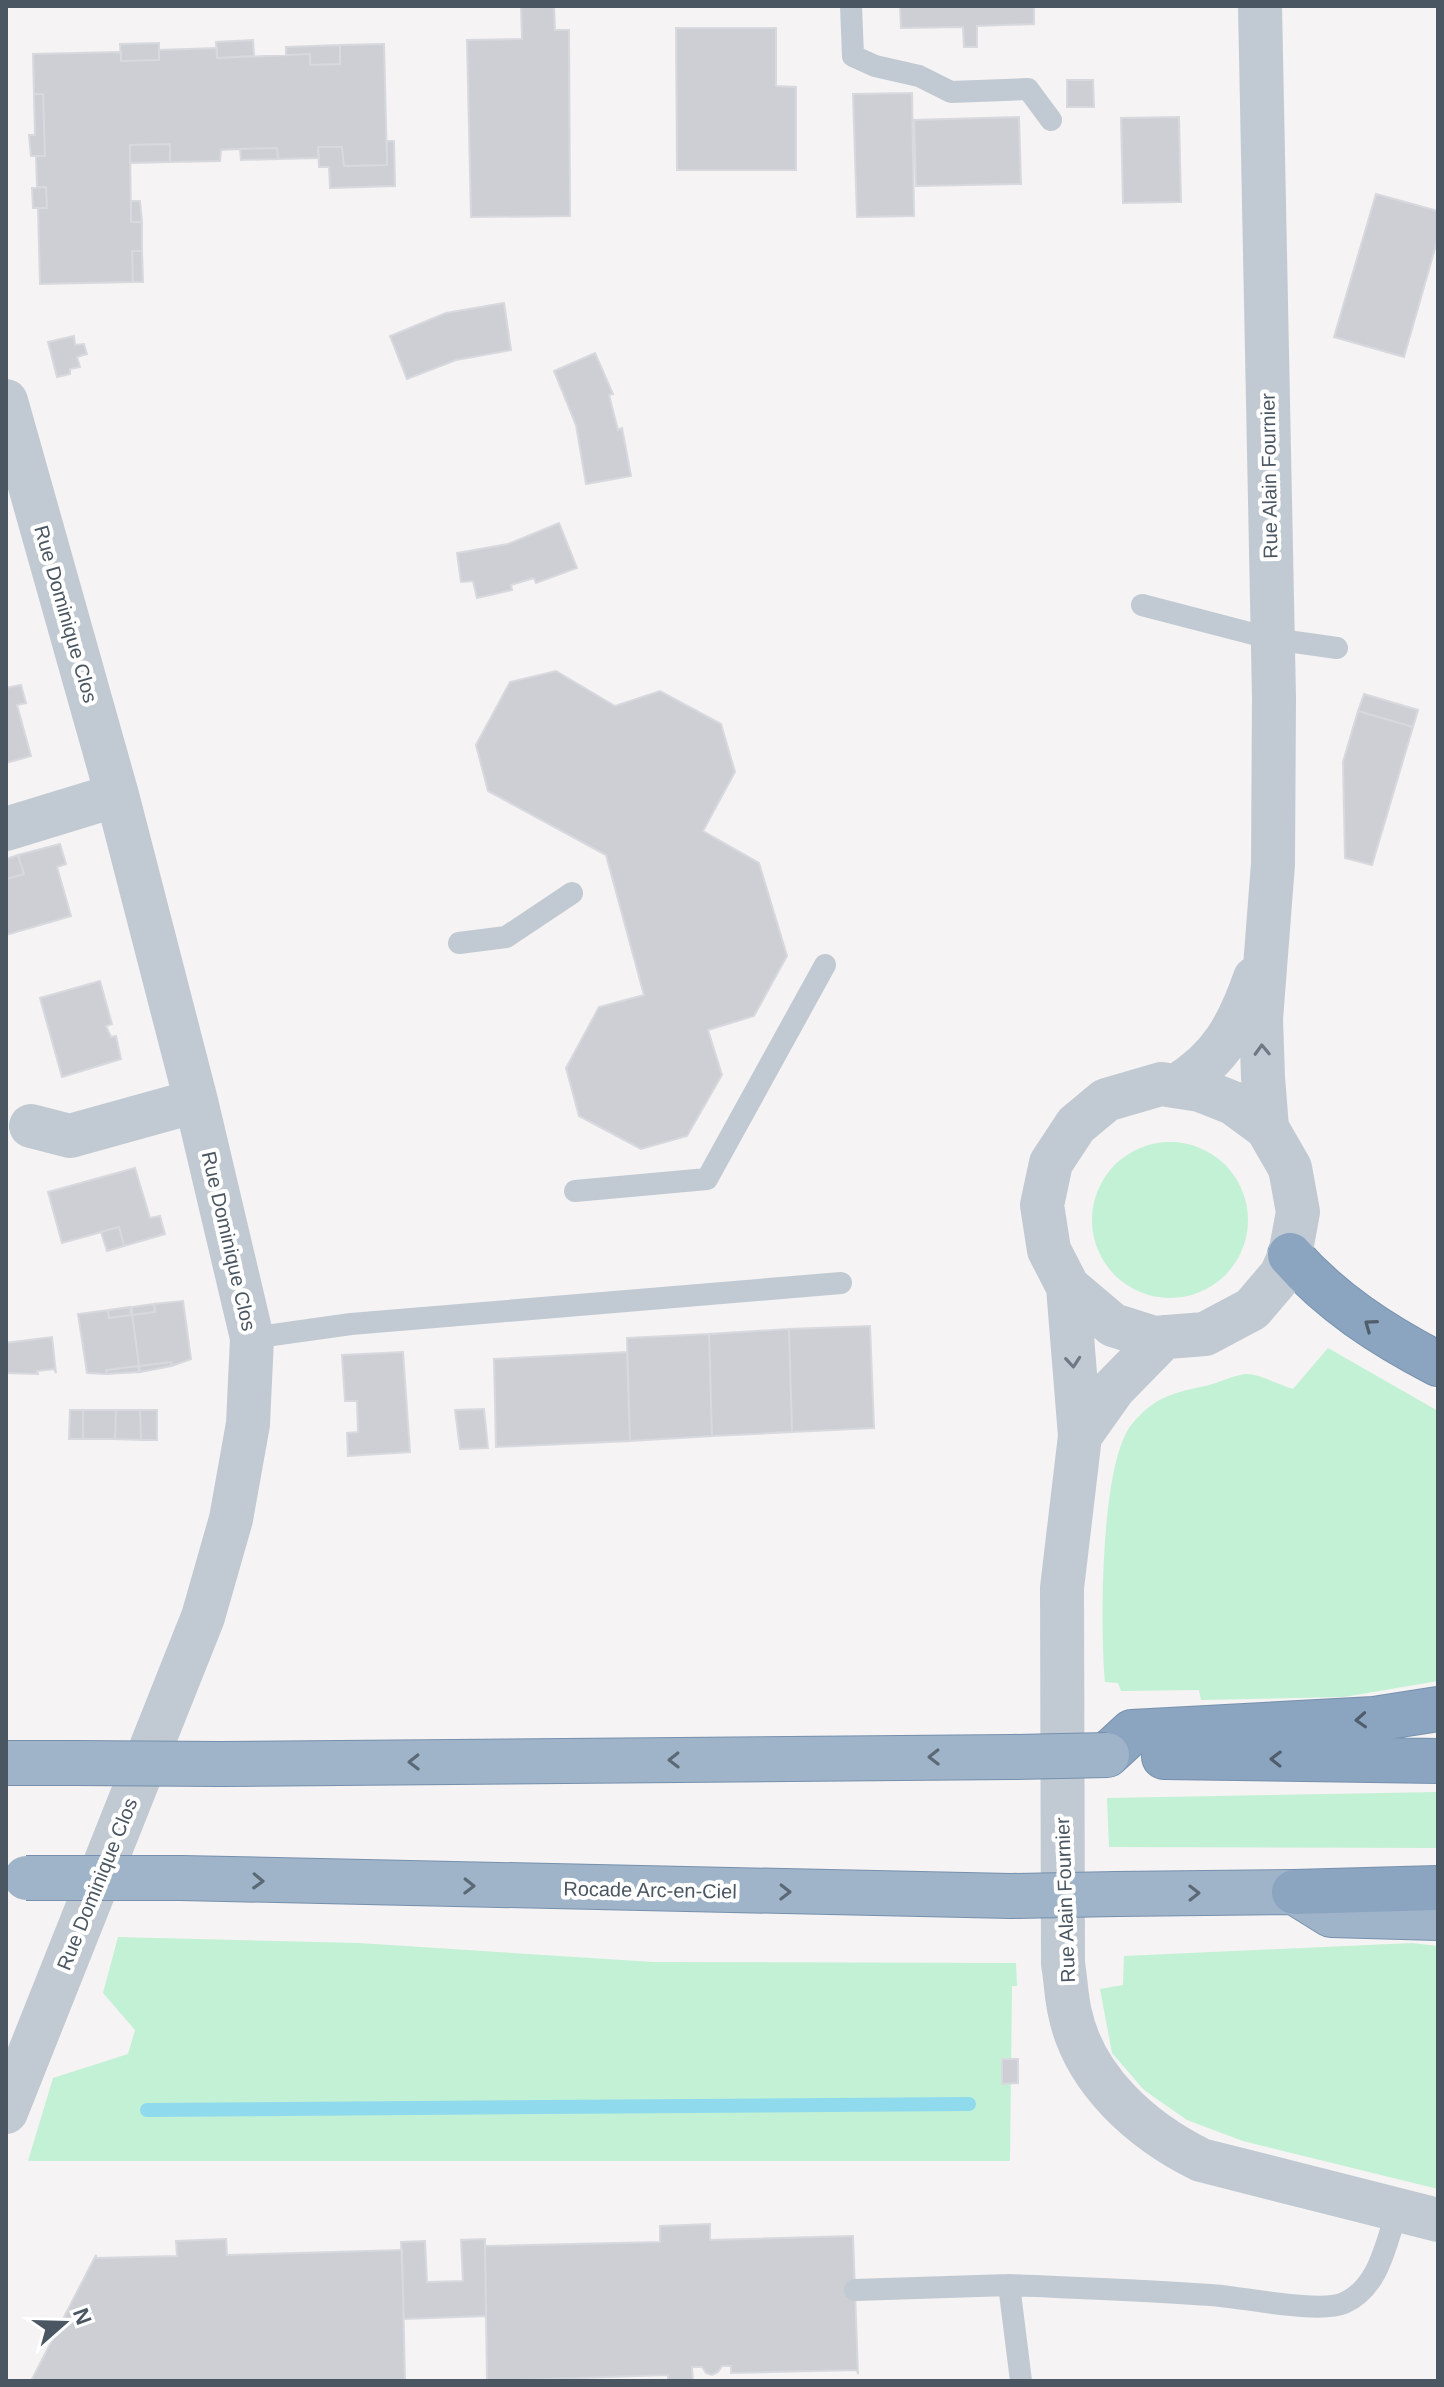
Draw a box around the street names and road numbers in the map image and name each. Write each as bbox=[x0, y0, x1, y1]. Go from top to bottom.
street label: Rue Alain Fournier bbox=[1257, 393, 1281, 559]
street label: Rue Dominique Clos bbox=[30, 523, 102, 705]
street label: Rue Dominique Clos bbox=[198, 1149, 260, 1333]
street label: Rue Dominique Clos bbox=[52, 1795, 142, 1973]
street label: Rue Alain Fournier bbox=[1051, 1817, 1079, 1983]
street label: Rocade Arc-en-Ciel bbox=[563, 1877, 737, 1903]

